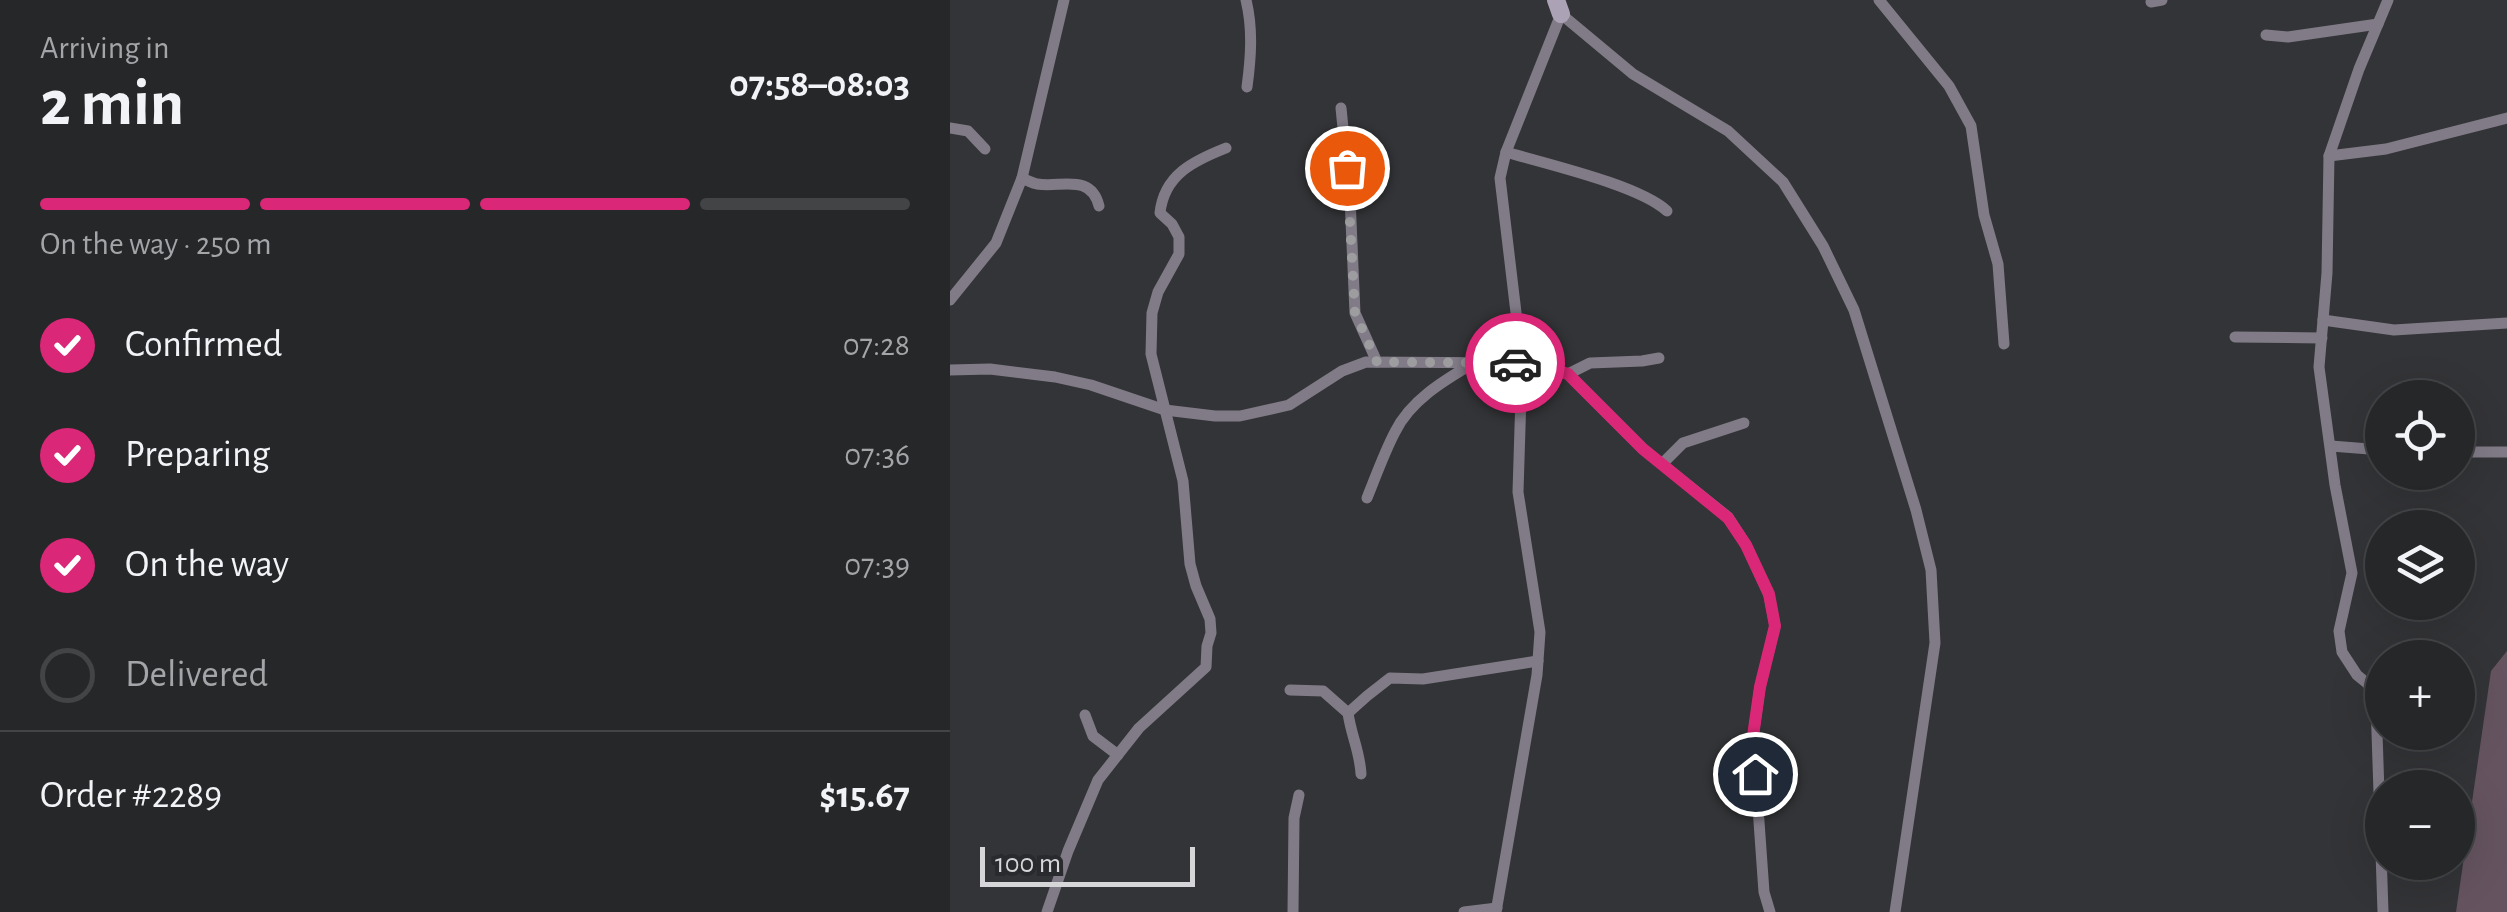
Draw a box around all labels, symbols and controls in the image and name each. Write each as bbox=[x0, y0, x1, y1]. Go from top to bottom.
text: Arriving in bbox=[40, 32, 169, 64]
text: 07:58–08:03 bbox=[729, 66, 910, 104]
text: 2 min bbox=[40, 72, 184, 137]
pin bbox=[1305, 126, 1390, 211]
icon: bag bbox=[1320, 141, 1375, 196]
text: On the way · 250 m bbox=[40, 228, 272, 260]
courier bbox=[1465, 313, 1565, 413]
icon: check bbox=[40, 318, 95, 373]
text: Confirmed bbox=[125, 326, 282, 364]
text: 07:28 bbox=[843, 329, 910, 361]
icon: car bbox=[1488, 336, 1543, 391]
map controls bbox=[2365, 380, 2475, 880]
button: locate bbox=[2365, 380, 2475, 490]
icon: check bbox=[40, 428, 95, 483]
text: Preparing bbox=[125, 436, 270, 474]
text: 07:36 bbox=[844, 439, 910, 471]
button: layers bbox=[2365, 510, 2475, 620]
icon: check bbox=[40, 538, 95, 593]
text: On the way bbox=[125, 546, 289, 584]
text: 07:39 bbox=[844, 549, 910, 581]
button: + bbox=[2365, 640, 2475, 750]
text: Delivered bbox=[125, 656, 268, 694]
pin bbox=[1713, 732, 1798, 817]
icon: home bbox=[1728, 747, 1783, 802]
button: − bbox=[2365, 770, 2475, 880]
text: Order #2289 bbox=[40, 777, 222, 815]
text: $15.67 bbox=[819, 777, 910, 815]
scale bar bbox=[980, 842, 1195, 886]
text: 100 m bbox=[995, 850, 1061, 878]

